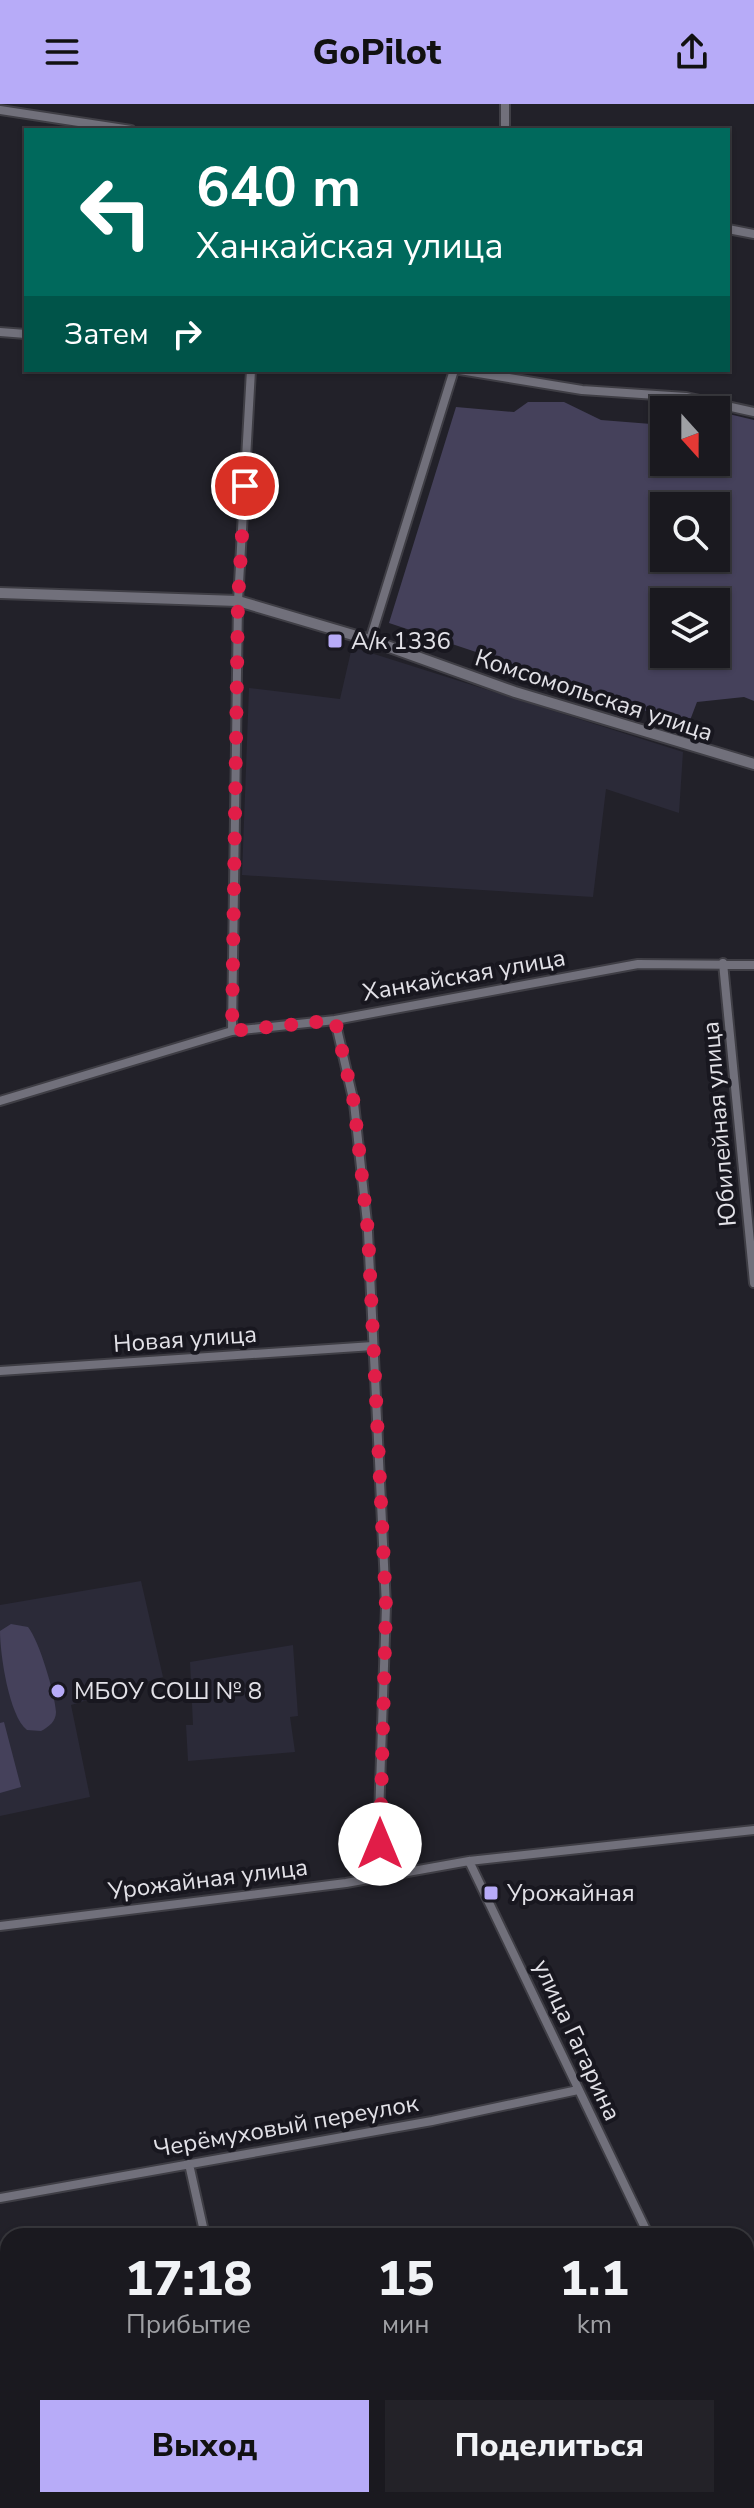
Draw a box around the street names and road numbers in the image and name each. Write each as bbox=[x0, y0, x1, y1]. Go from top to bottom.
street label: Комсомольская улица bbox=[471, 641, 717, 749]
street label: Ханкайская улица bbox=[360, 941, 568, 1009]
street label: Юбилейная улица bbox=[694, 1020, 744, 1228]
street label: Новая улица bbox=[112, 1318, 258, 1360]
street label: Урожайная улица bbox=[105, 1851, 310, 1907]
street label: улица Гагарина bbox=[526, 1954, 628, 2126]
street label: Черёмуховый переулок bbox=[151, 2087, 421, 2165]

